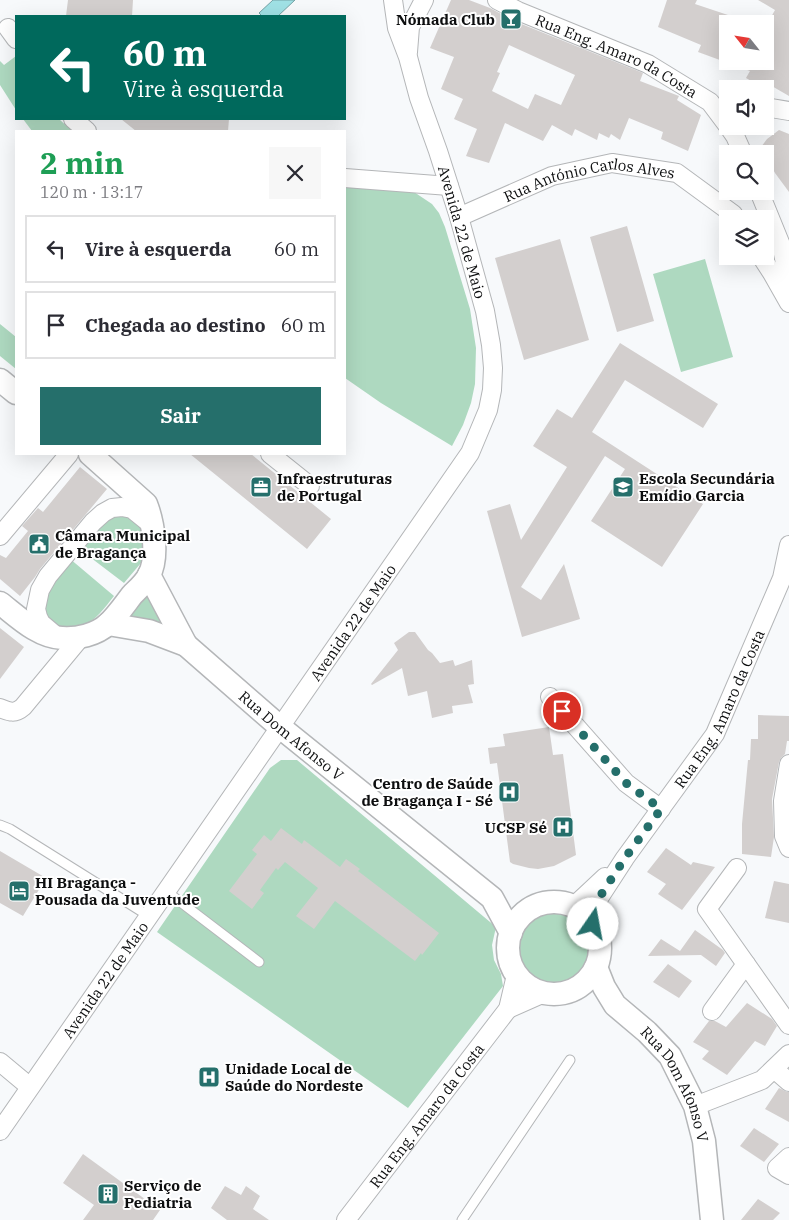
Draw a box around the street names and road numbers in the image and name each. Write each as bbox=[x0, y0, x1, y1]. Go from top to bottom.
street label: Rua Eng. Amaro da Costa bbox=[533, 10, 701, 102]
street label: Rua António Carlos Alves bbox=[500, 153, 676, 206]
street label: Avenida 22 de Maio bbox=[434, 163, 490, 301]
street label: Avenida 22 de Maio bbox=[306, 560, 400, 684]
street label: Rua Eng. Amaro da Costa bbox=[670, 626, 768, 792]
street label: Rua Dom Afonso V bbox=[235, 686, 348, 784]
street label: Avenida 22 de Maio bbox=[58, 918, 152, 1042]
street label: Rua Dom Afonso V bbox=[637, 1022, 713, 1144]
street label: Rua Eng. Amaro da Costa bbox=[365, 1039, 488, 1191]

